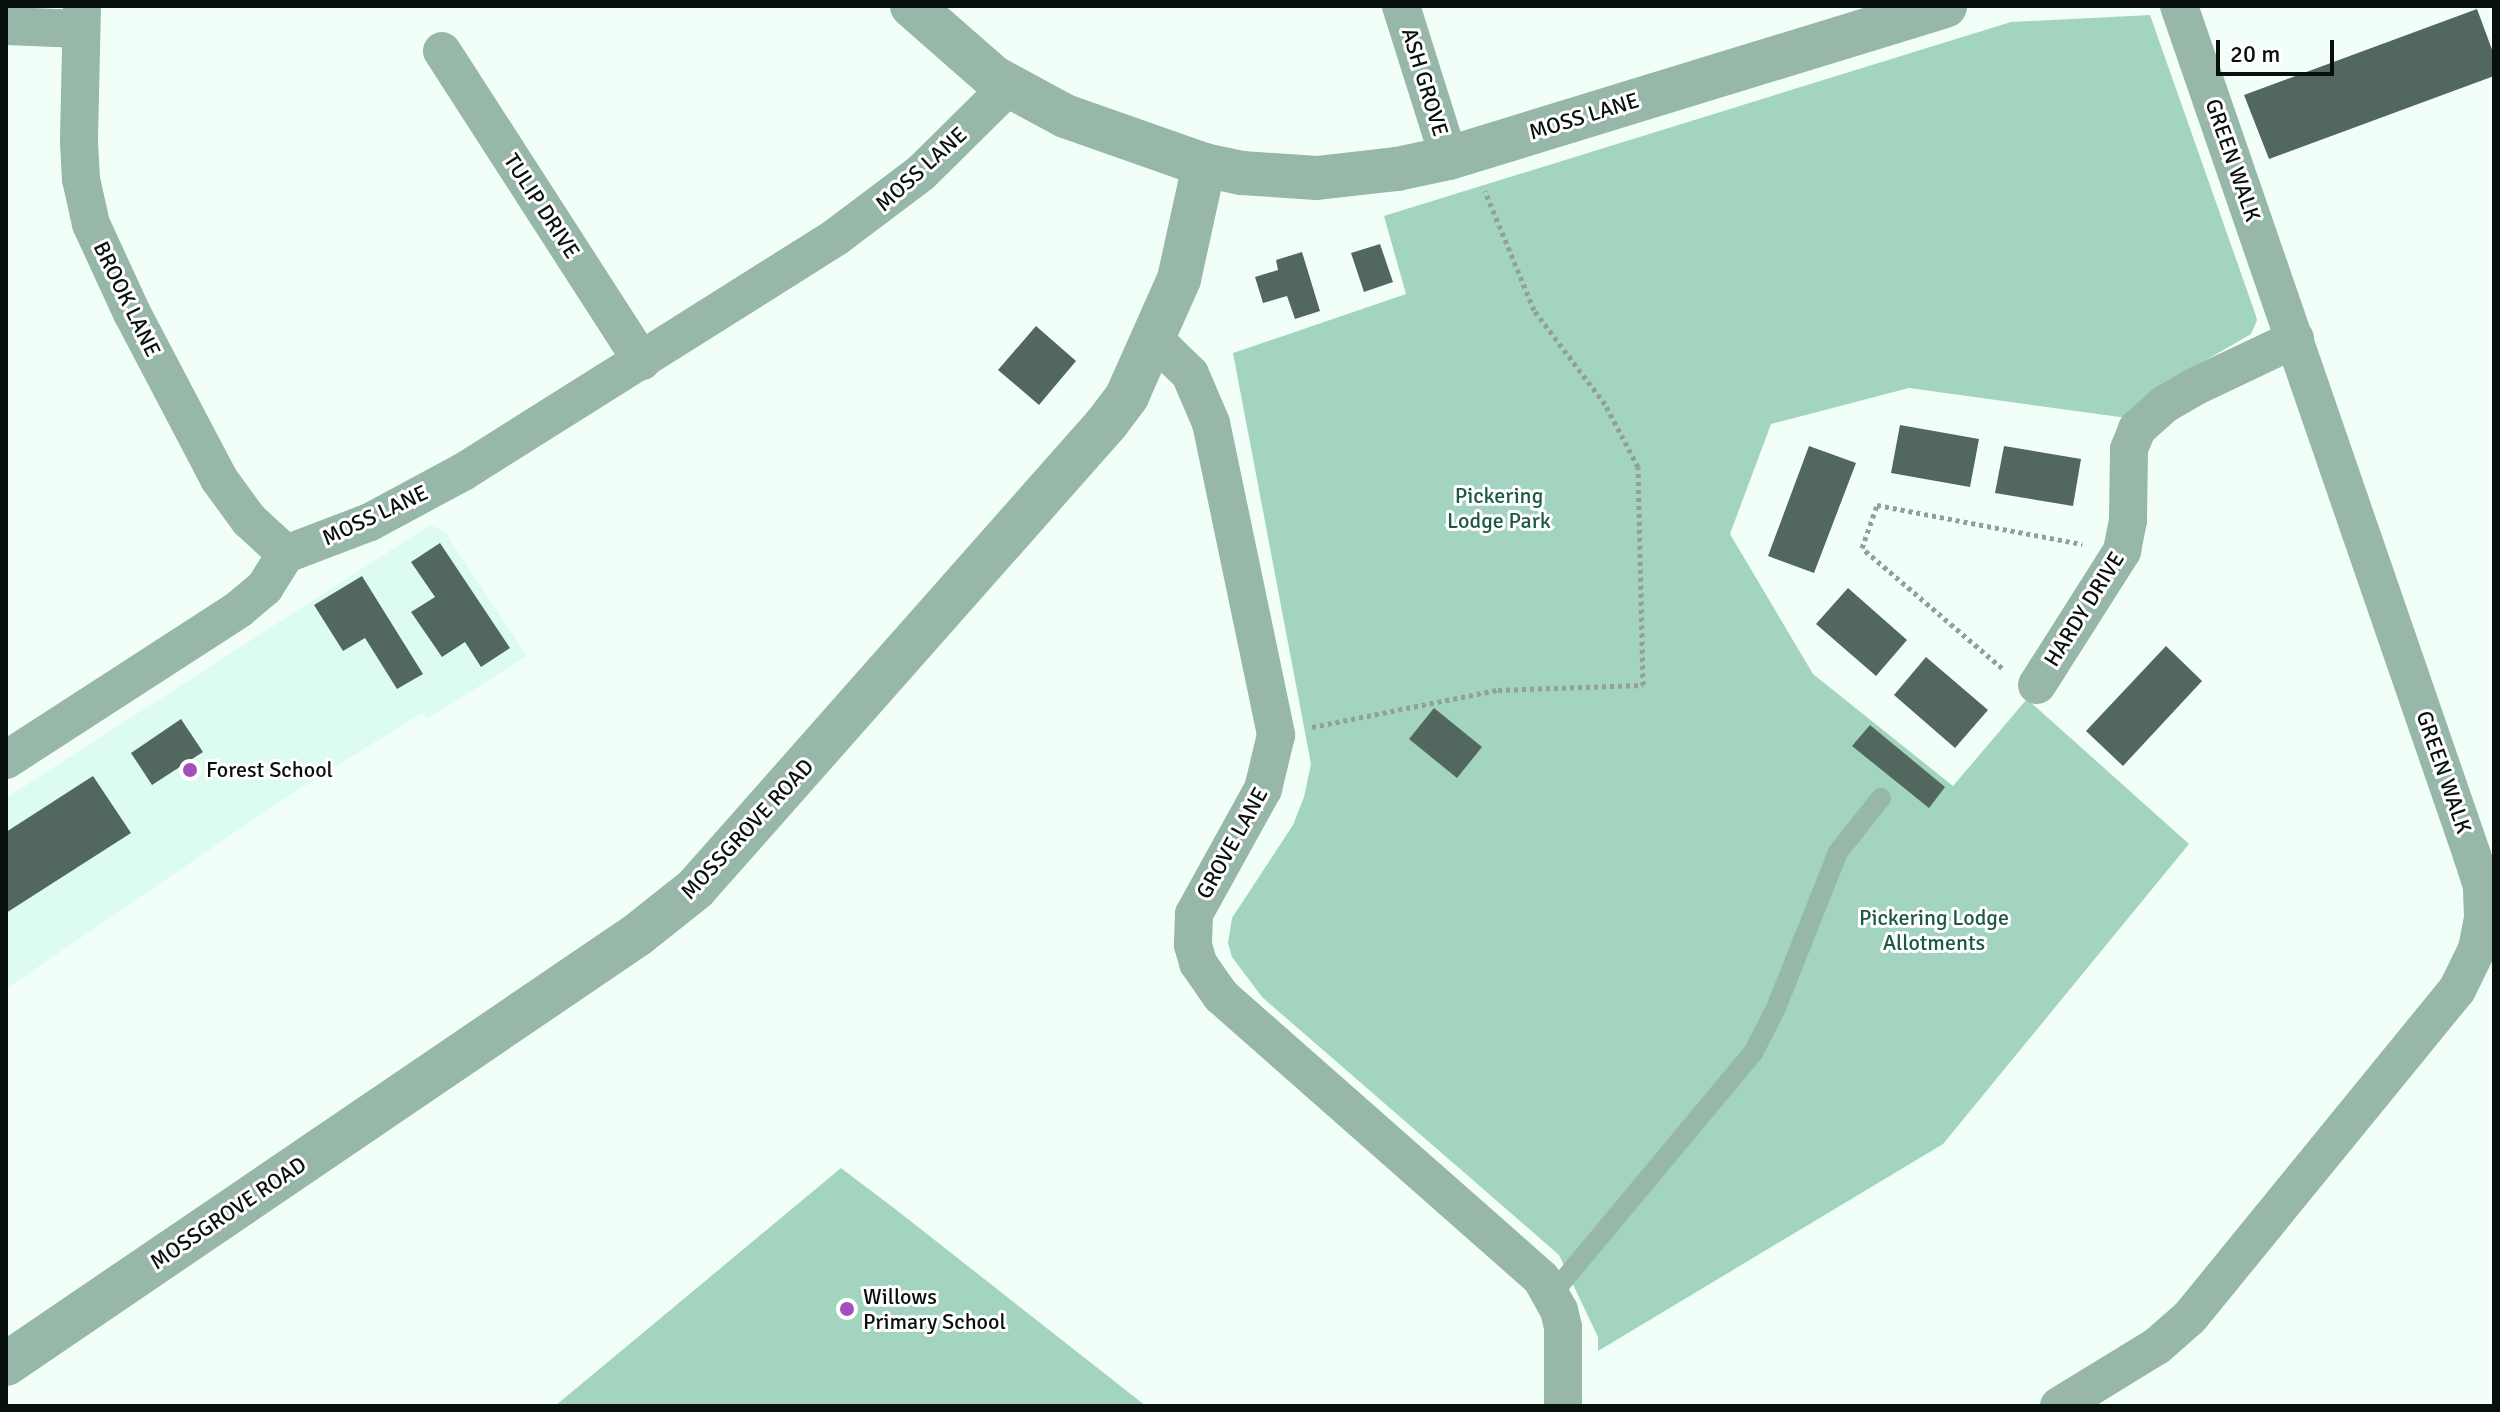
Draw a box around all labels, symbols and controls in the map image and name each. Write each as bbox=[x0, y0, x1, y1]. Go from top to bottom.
scale bar bbox=[2220, 24, 2338, 74]
street label: ASH GROVE bbox=[1396, 25, 1454, 139]
text: 20 m bbox=[2230, 39, 2280, 69]
street label: MOSS LANE bbox=[1526, 87, 1642, 145]
street label: GREEN WALK bbox=[2200, 95, 2266, 225]
street label: MOSS LANE bbox=[870, 121, 972, 217]
street label: TULIP DRIVE bbox=[498, 149, 586, 263]
street label: BROOK LANE bbox=[88, 237, 166, 361]
street label: MOSS LANE bbox=[318, 479, 432, 551]
park label: Pickering Lodge Park bbox=[1447, 482, 1551, 534]
street label: HARDY DRIVE bbox=[2038, 547, 2130, 671]
street label: GREEN WALK bbox=[2411, 707, 2477, 837]
street label: MOSSGROVE ROAD bbox=[675, 753, 819, 905]
place label: Forest School bbox=[206, 757, 333, 783]
marker: Forest School bbox=[181, 761, 199, 779]
street label: GROVE LANE bbox=[1191, 783, 1273, 903]
park label: Pickering Lodge Allotments bbox=[1859, 904, 2009, 956]
street label: MOSSGROVE ROAD bbox=[145, 1151, 311, 1275]
place label: Willows Primary School bbox=[863, 1283, 1006, 1334]
marker: Willows Primary School bbox=[838, 1300, 856, 1318]

